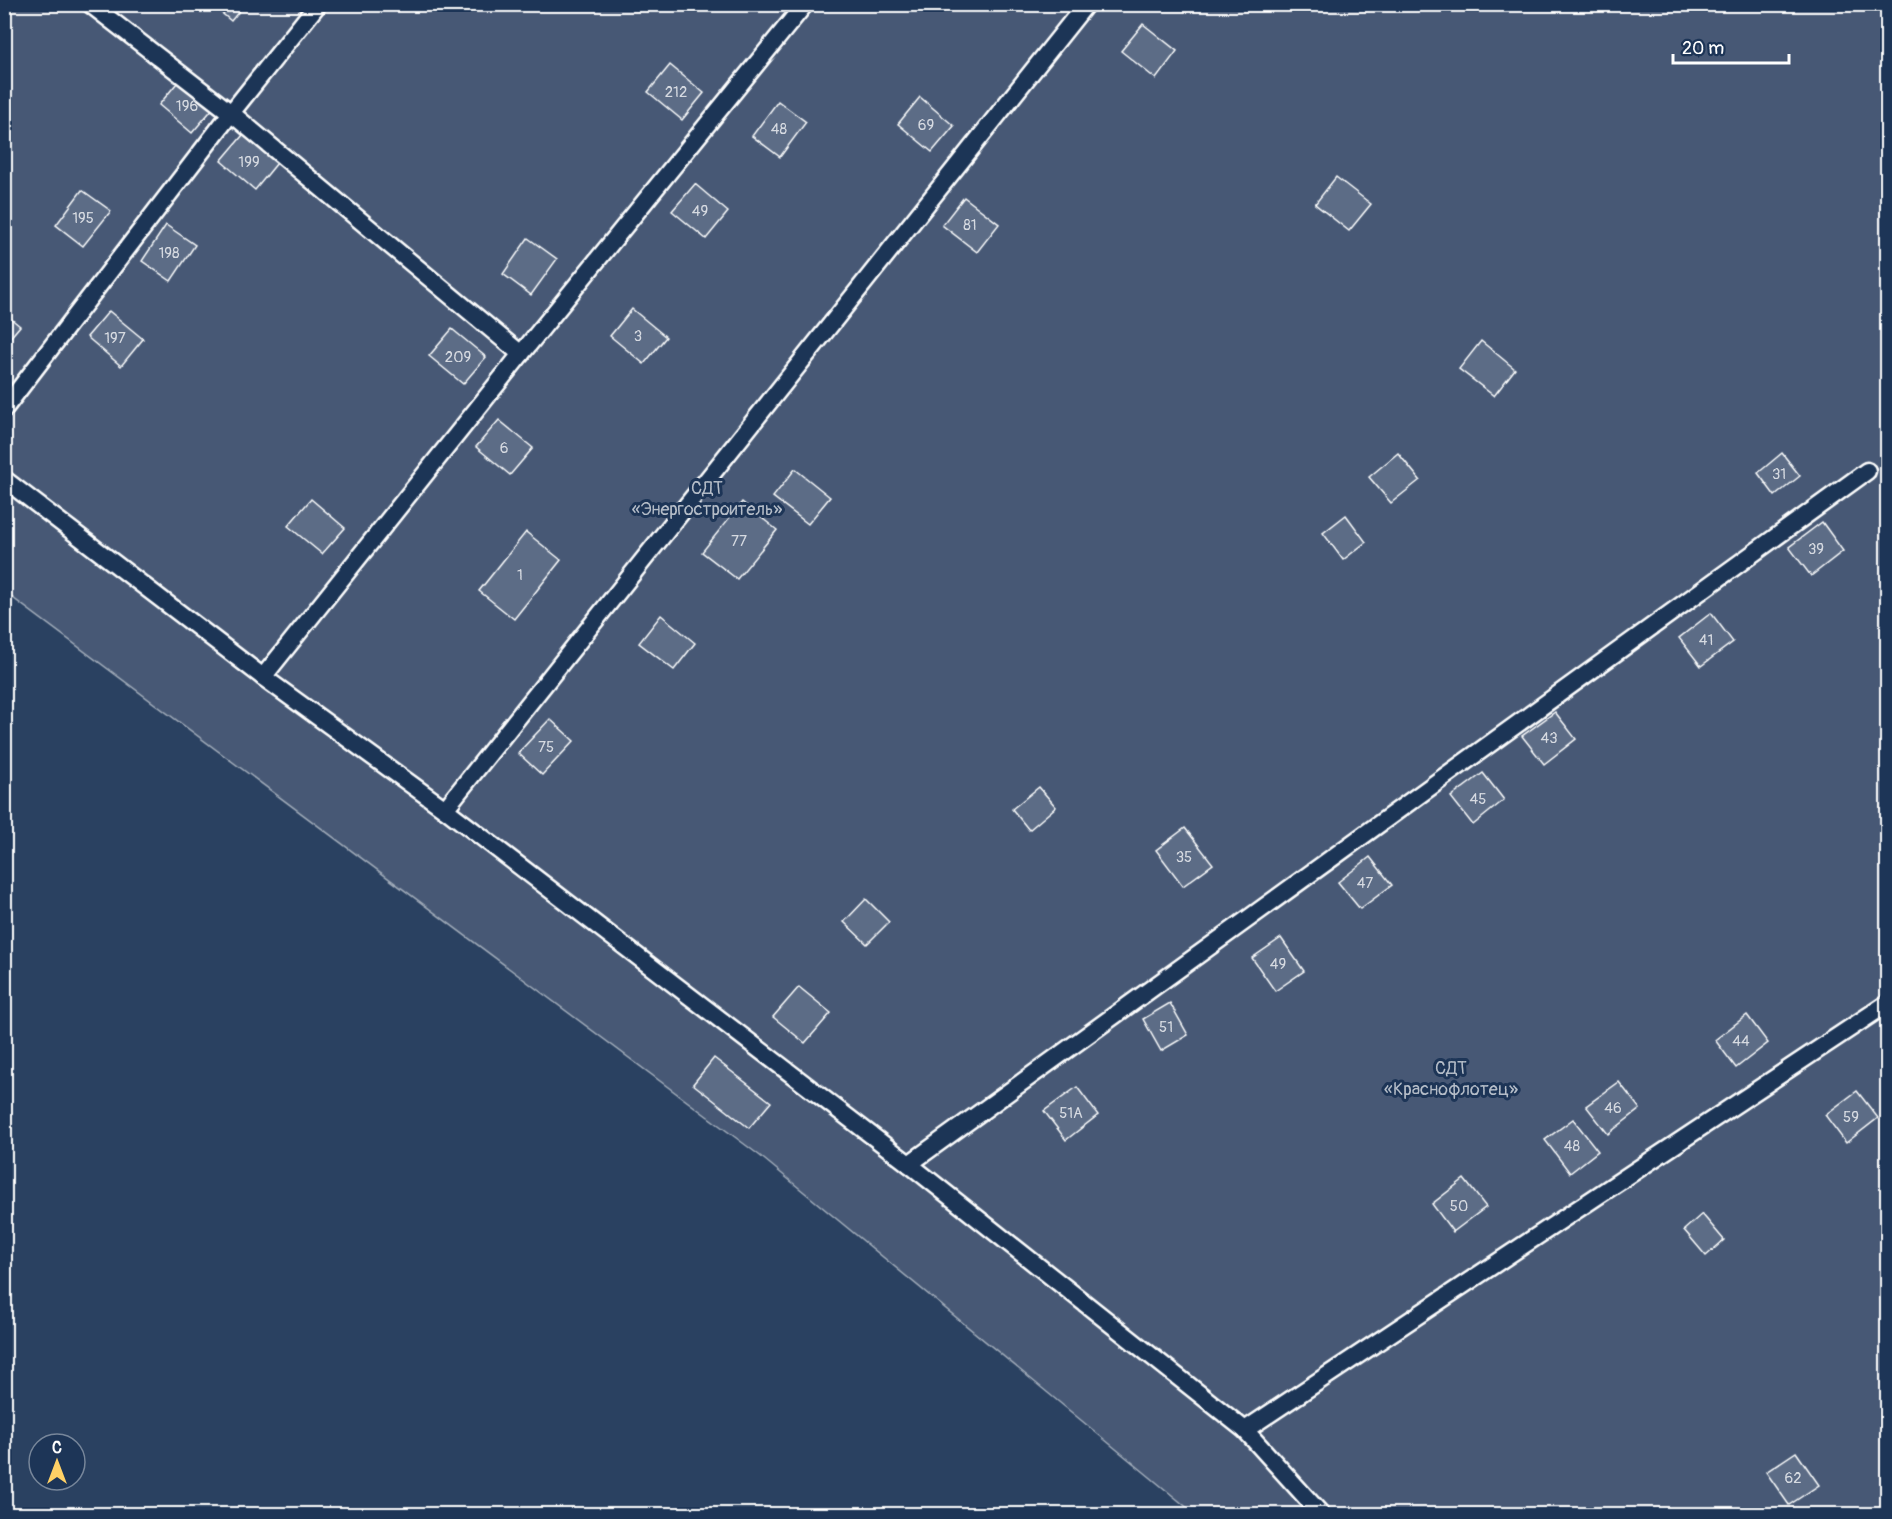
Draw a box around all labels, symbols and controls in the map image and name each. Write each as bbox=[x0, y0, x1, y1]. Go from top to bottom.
scale bar bbox=[1673, 27, 1788, 65]
text: 20 m bbox=[1682, 37, 1724, 60]
house number: 212 bbox=[665, 83, 687, 102]
house number: 196 bbox=[176, 97, 198, 116]
house number: 69 bbox=[918, 116, 934, 135]
house number: 48 bbox=[771, 120, 788, 139]
house number: 199 bbox=[238, 153, 260, 172]
house number: 49 bbox=[692, 202, 708, 221]
house number: 195 bbox=[72, 209, 94, 228]
house number: 81 bbox=[963, 216, 977, 235]
house number: 198 bbox=[158, 244, 180, 263]
house number: 3 bbox=[634, 327, 642, 346]
house number: 197 bbox=[104, 329, 126, 348]
house number: 209 bbox=[445, 348, 471, 367]
house number: 6 bbox=[500, 439, 508, 458]
house number: 31 bbox=[1772, 465, 1786, 484]
park label: СДТ «Энергостроитель» bbox=[632, 477, 782, 521]
house number: 77 bbox=[731, 532, 747, 551]
house number: 39 bbox=[1808, 540, 1824, 559]
house number: 1 bbox=[517, 566, 523, 585]
house number: 41 bbox=[1699, 631, 1713, 650]
house number: 43 bbox=[1540, 729, 1558, 748]
house number: 75 bbox=[538, 738, 554, 757]
house number: 45 bbox=[1470, 790, 1486, 809]
house number: 35 bbox=[1176, 848, 1192, 867]
house number: 47 bbox=[1357, 874, 1373, 893]
house number: 49 bbox=[1270, 955, 1286, 974]
house number: 51 bbox=[1159, 1018, 1173, 1037]
house number: 44 bbox=[1732, 1032, 1750, 1051]
park label: СДТ «Краснофлотец» bbox=[1384, 1057, 1518, 1101]
house number: 46 bbox=[1604, 1099, 1622, 1118]
house number: 51А bbox=[1059, 1104, 1083, 1123]
house number: 59 bbox=[1843, 1108, 1859, 1127]
house number: 48 bbox=[1564, 1137, 1581, 1156]
house number: 50 bbox=[1450, 1197, 1468, 1216]
north arrow bbox=[27, 1432, 87, 1492]
text: С bbox=[52, 1438, 62, 1458]
house number: 62 bbox=[1784, 1469, 1802, 1488]

